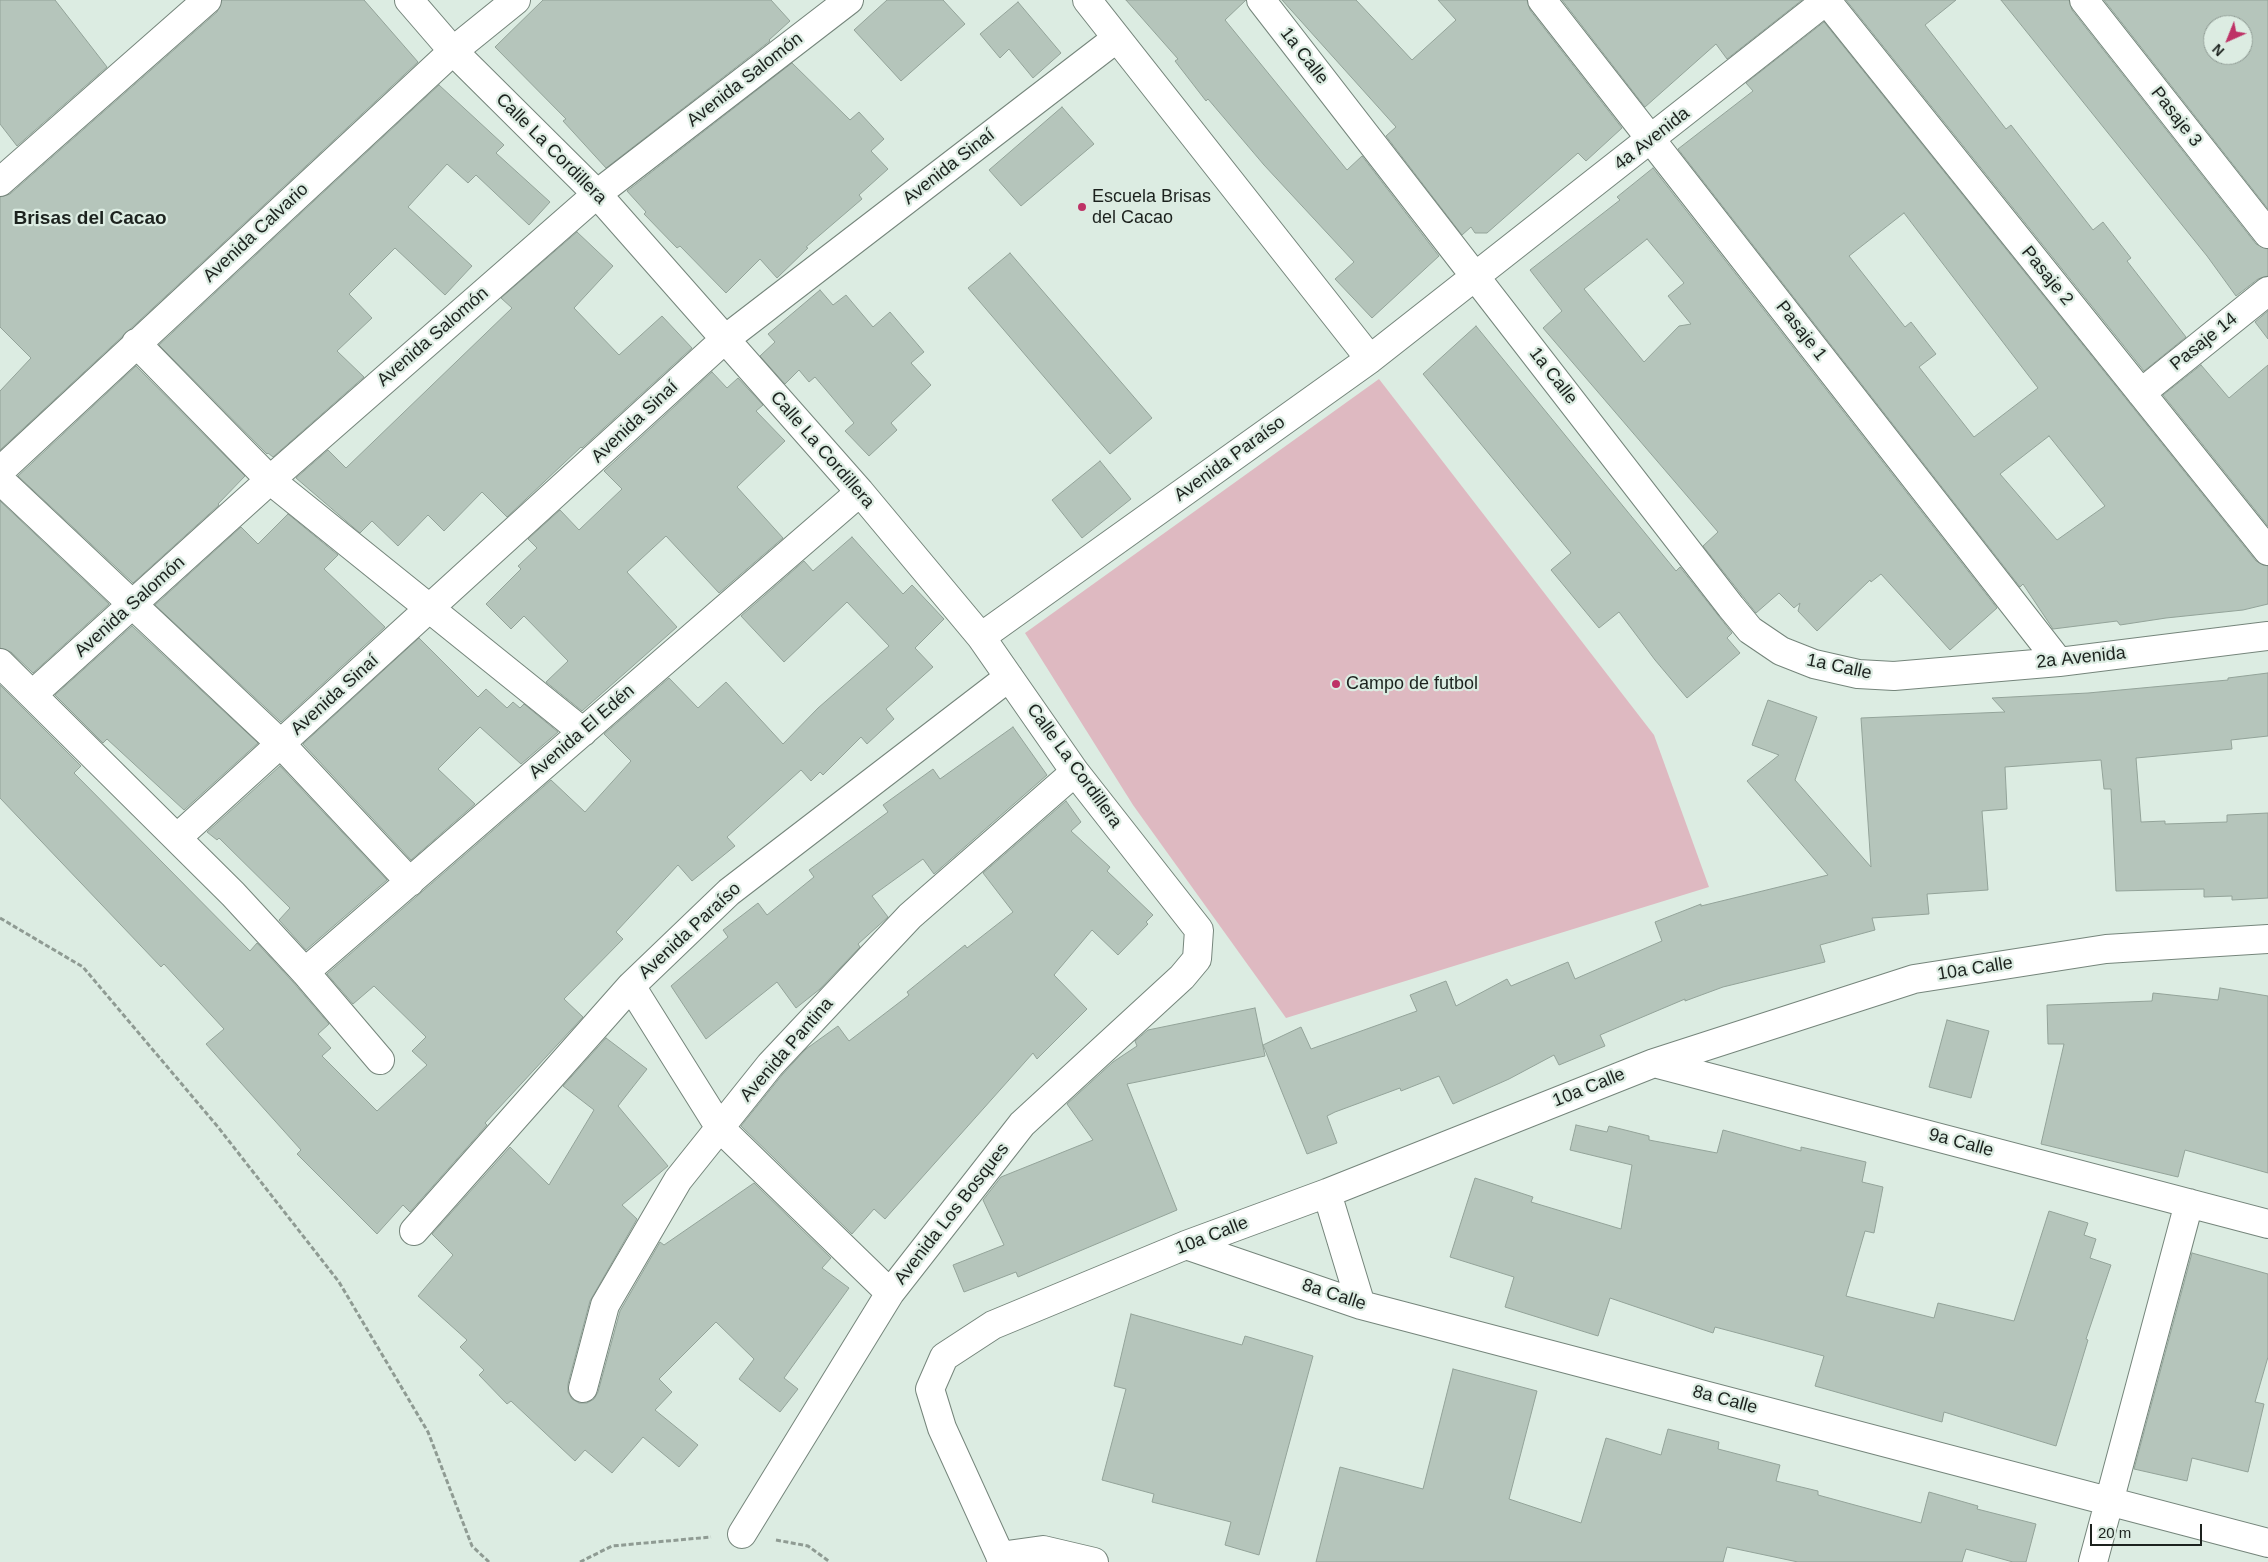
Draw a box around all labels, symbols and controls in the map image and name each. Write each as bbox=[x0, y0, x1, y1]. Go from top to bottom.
north arrow bbox=[2203, 15, 2253, 65]
street label: 1a Calle bbox=[1275, 23, 1333, 89]
street label: Avenida Salomón bbox=[683, 28, 807, 132]
text: N bbox=[2209, 41, 2227, 59]
street label: Pasaje 3 bbox=[2146, 83, 2206, 151]
street label: Calle La Cordillera bbox=[491, 89, 611, 209]
street label: 4a Avenida bbox=[1610, 103, 1694, 175]
street label: Avenida Sinaí bbox=[899, 124, 999, 210]
street label: Avenida Calvario bbox=[199, 179, 313, 287]
place label: Escuela Brisas del Cacao bbox=[1092, 186, 1211, 228]
marker: Escuela Brisas del Cacao bbox=[1076, 201, 1088, 213]
district label: Brisas del Cacao bbox=[13, 208, 167, 230]
street label: Pasaje 2 bbox=[2017, 242, 2077, 310]
street label: Avenida Salomón bbox=[373, 283, 493, 391]
street label: Pasaje 1 bbox=[1771, 297, 1831, 365]
street label: Pasaje 14 bbox=[2166, 308, 2242, 376]
street label: 1a Calle bbox=[1524, 343, 1582, 409]
street label: Avenida Sinaí bbox=[587, 376, 683, 468]
street label: Calle La Cordillera bbox=[765, 387, 879, 513]
street label: Avenida Paraíso bbox=[1170, 412, 1290, 506]
street label: Avenida Salomón bbox=[70, 552, 190, 662]
street label: 2a Avenida bbox=[2035, 643, 2127, 673]
street label: Avenida Sinaí bbox=[287, 650, 383, 740]
street label: 1a Calle bbox=[1804, 650, 1874, 684]
place label: Campo de futbol bbox=[1346, 673, 1478, 695]
marker: Campo de futbol bbox=[1330, 678, 1342, 690]
street label: Avenida El Edén bbox=[525, 680, 639, 784]
street label: Calle La Cordillera bbox=[1022, 700, 1126, 832]
street label: Avenida Paraíso bbox=[634, 878, 746, 984]
street label: 10a Calle bbox=[1936, 952, 2014, 986]
street label: Avenida Pantina bbox=[736, 994, 838, 1106]
street label: 10a Calle bbox=[1550, 1064, 1628, 1112]
street label: 9a Calle bbox=[1926, 1124, 1996, 1162]
street label: Avenida Los Bosques bbox=[890, 1139, 1014, 1289]
street label: 10a Calle bbox=[1173, 1212, 1251, 1260]
street label: 8a Calle bbox=[1299, 1275, 1369, 1315]
street label: 8a Calle bbox=[1690, 1381, 1760, 1419]
scale bar bbox=[2093, 1514, 2206, 1546]
text: 20 m bbox=[2098, 1524, 2131, 1541]

